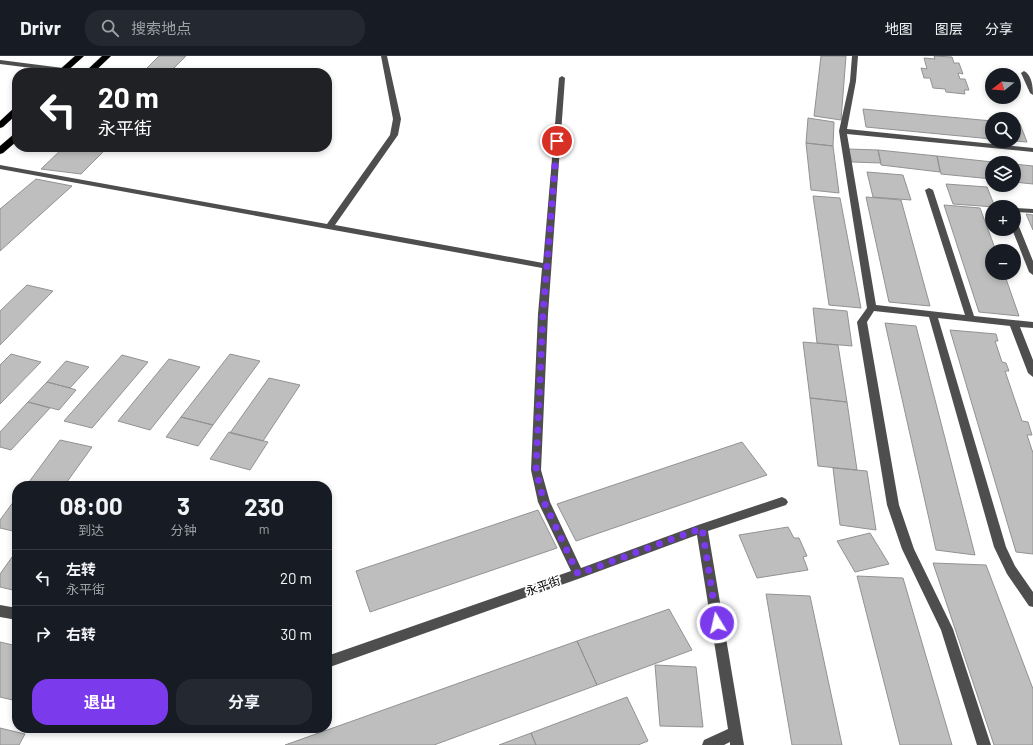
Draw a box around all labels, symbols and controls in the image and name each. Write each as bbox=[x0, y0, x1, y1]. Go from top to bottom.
search box bbox=[85, 10, 365, 46]
text: Drivr bbox=[20, 16, 61, 39]
icon: search bbox=[99, 17, 121, 39]
text: 搜索地点 bbox=[131, 19, 191, 37]
text: 地图 bbox=[885, 20, 913, 37]
text: 图层 bbox=[935, 20, 963, 37]
text: 分享 bbox=[985, 20, 1013, 37]
north arrow bbox=[985, 68, 1021, 104]
map controls bbox=[985, 68, 1021, 280]
text: 20 m bbox=[98, 80, 159, 114]
icon: left bbox=[32, 84, 84, 136]
button: search bbox=[985, 112, 1021, 148]
text: 永平街 bbox=[98, 117, 152, 139]
pin bbox=[540, 124, 574, 158]
icon: arrive bbox=[546, 130, 568, 152]
button: layers bbox=[985, 156, 1021, 192]
button: + bbox=[985, 200, 1021, 236]
button: − bbox=[985, 244, 1021, 280]
text: 08:00 bbox=[60, 491, 123, 520]
text: 3 bbox=[177, 491, 190, 520]
text: 230 bbox=[244, 492, 284, 521]
text: m bbox=[259, 521, 270, 537]
text: 到达 bbox=[78, 522, 104, 538]
text: 分钟 bbox=[170, 522, 197, 538]
text: 左转 bbox=[66, 560, 96, 578]
icon: left bbox=[32, 567, 54, 589]
text: 20 m bbox=[280, 569, 312, 587]
street label: 永平街 bbox=[523, 573, 562, 598]
text: 永平街 bbox=[66, 581, 105, 597]
position arrow bbox=[696, 602, 738, 644]
icon: right bbox=[32, 623, 54, 645]
text: 右转 bbox=[66, 625, 96, 643]
text: 30 m bbox=[280, 625, 312, 643]
button: 退出 bbox=[32, 679, 168, 725]
button: 分享 bbox=[176, 679, 312, 725]

